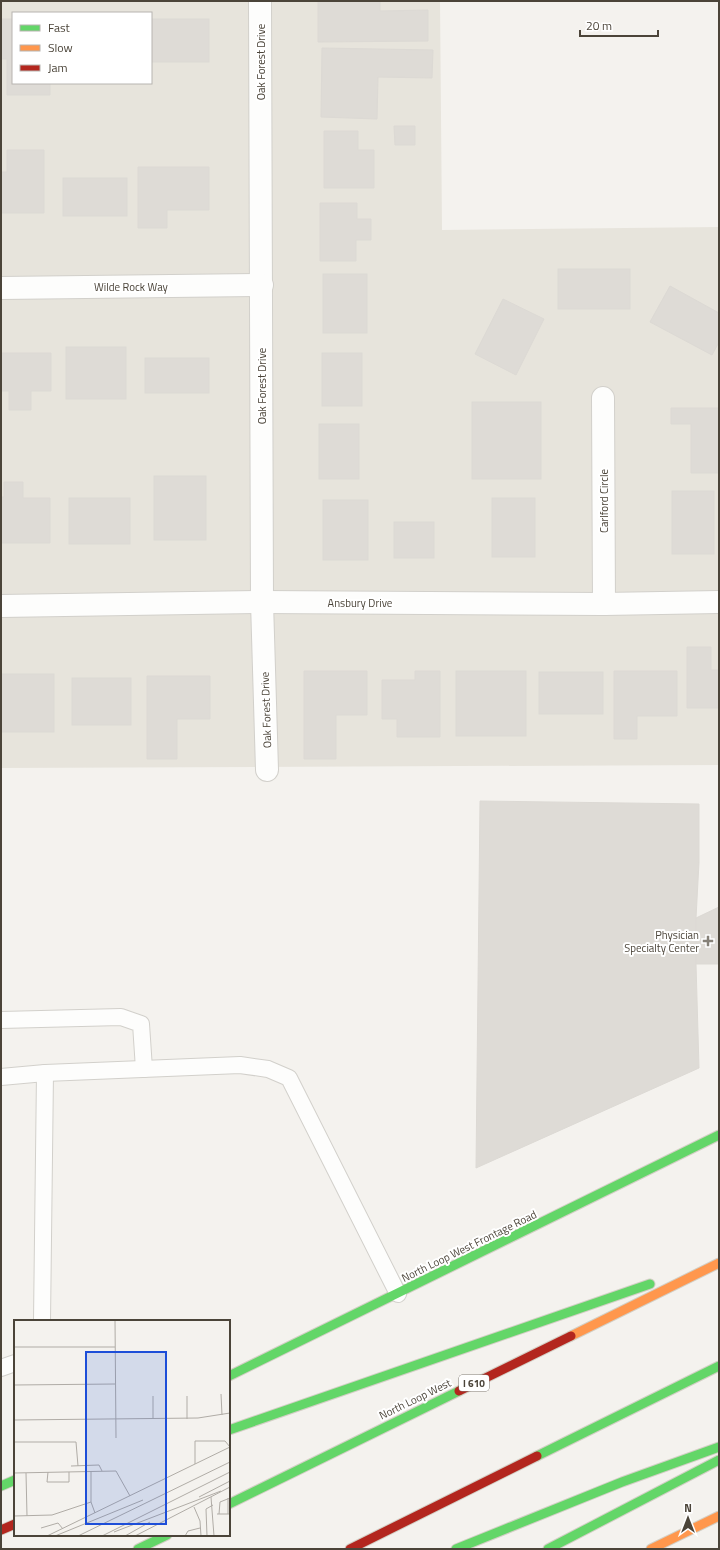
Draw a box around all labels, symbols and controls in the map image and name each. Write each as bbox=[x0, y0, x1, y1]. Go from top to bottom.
legend bbox=[12, 12, 152, 84]
scale bar bbox=[580, 12, 658, 38]
text: 20 m bbox=[586, 16, 612, 35]
text: Fast bbox=[48, 18, 71, 37]
street label: Oak Forest Drive bbox=[253, 23, 269, 100]
text: Slow bbox=[48, 38, 73, 57]
text: Jam bbox=[48, 58, 68, 77]
street label: Wilde Rock Way bbox=[94, 279, 169, 295]
street label: Oak Forest Drive bbox=[254, 347, 270, 424]
street label: Carlford Circle bbox=[596, 469, 612, 533]
street label: Ansbury Drive bbox=[328, 595, 393, 611]
street label: Oak Forest Drive bbox=[257, 671, 275, 749]
place label: Physician Specialty Center bbox=[624, 927, 699, 956]
marker: Physician Specialty Center bbox=[702, 935, 714, 947]
street label: North Loop West Frontage Road bbox=[399, 1206, 539, 1286]
inset map bbox=[14, 1320, 230, 1536]
street label: North Loop West bbox=[376, 1375, 454, 1423]
road number: I 610 bbox=[459, 1375, 489, 1391]
north arrow bbox=[668, 1498, 708, 1538]
text: N bbox=[684, 1500, 692, 1516]

